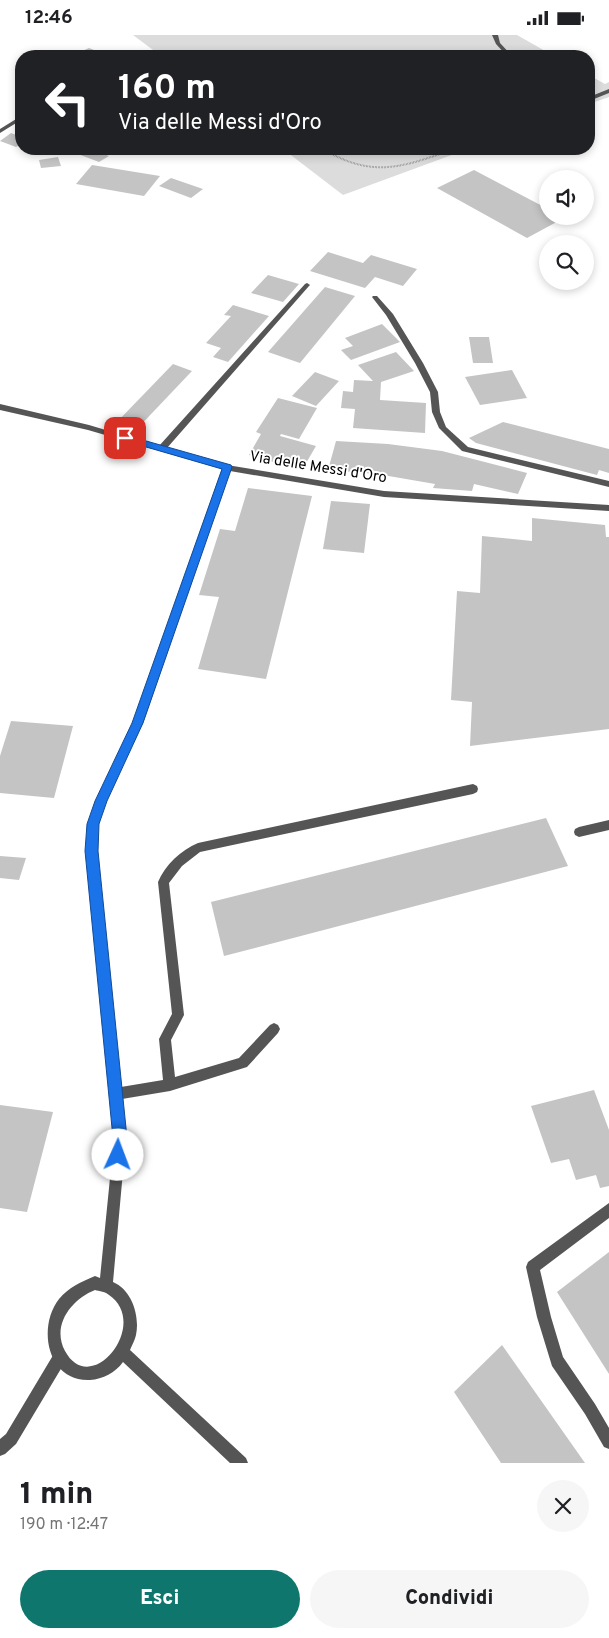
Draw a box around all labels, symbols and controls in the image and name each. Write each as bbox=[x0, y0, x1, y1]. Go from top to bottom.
text: 12:46 bbox=[25, 6, 73, 30]
text: 160 m bbox=[118, 67, 216, 111]
icon: left bbox=[35, 70, 100, 135]
text: Via delle Messi d'Oro bbox=[118, 110, 322, 137]
map controls bbox=[539, 170, 594, 290]
button: sound bbox=[539, 170, 594, 225]
button: search bbox=[539, 235, 594, 290]
pin bbox=[104, 417, 146, 459]
icon: arrive bbox=[111, 424, 139, 452]
street label: Via delle Messi d'Oro bbox=[248, 448, 388, 488]
position arrow bbox=[91, 1128, 143, 1180]
text: 1 min bbox=[20, 1477, 93, 1514]
button: close bbox=[537, 1480, 589, 1532]
text: 190 m · 12:47 bbox=[20, 1515, 108, 1535]
button: Esci bbox=[20, 1570, 300, 1628]
button: Condividi bbox=[310, 1570, 589, 1628]

